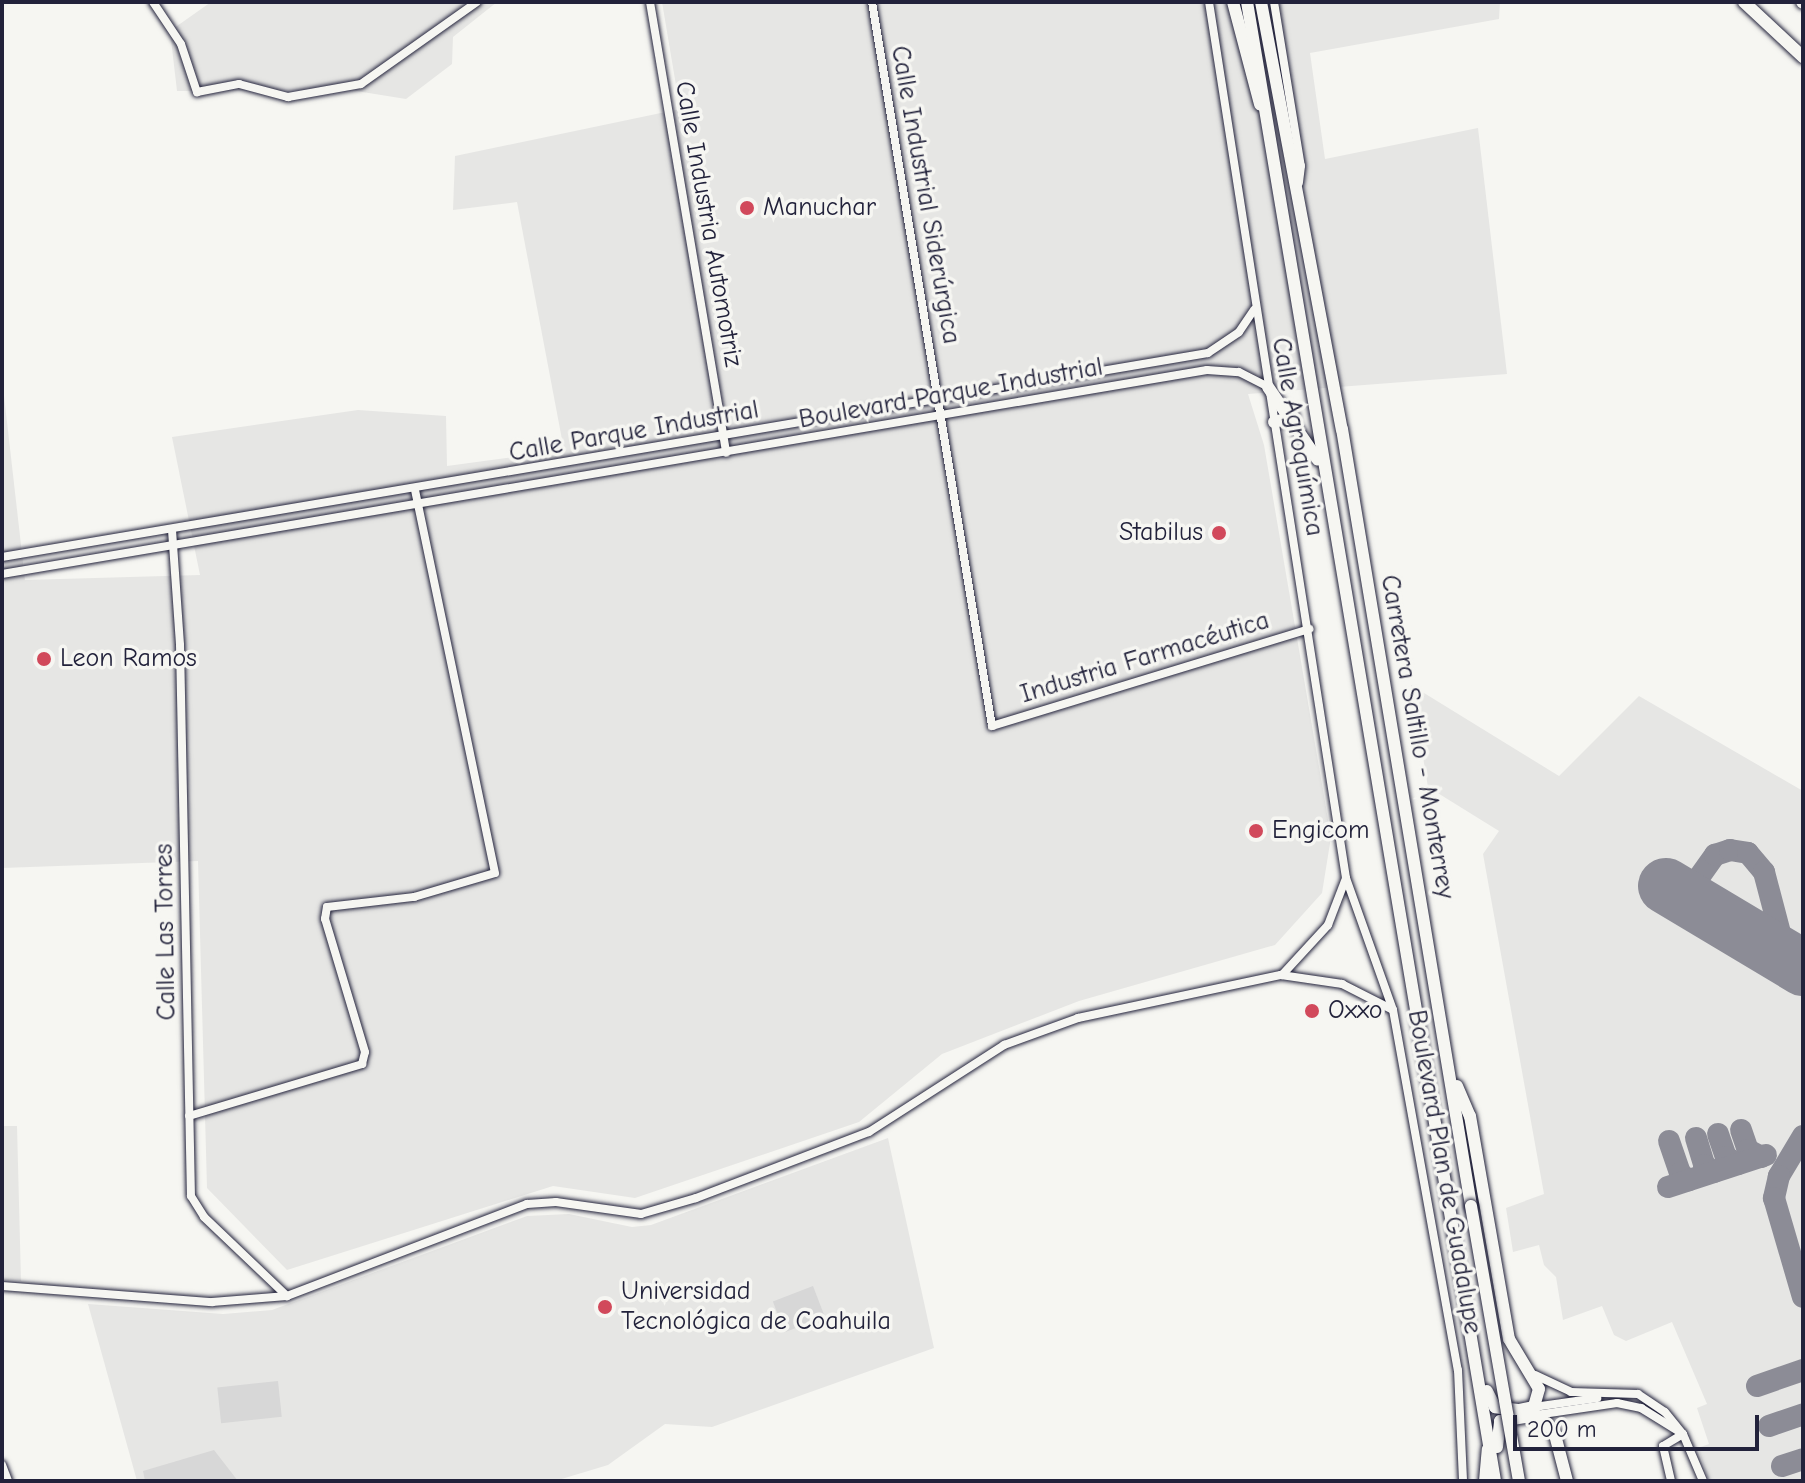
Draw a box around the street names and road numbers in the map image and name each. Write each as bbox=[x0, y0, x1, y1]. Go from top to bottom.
street label: Calle Industrial Siderúrgica bbox=[883, 43, 967, 347]
street label: Calle Industria Automotriz bbox=[668, 79, 748, 369]
street label: Calle Agroquímica bbox=[1264, 335, 1330, 539]
street label: Boulevard Parque Industrial bbox=[797, 352, 1105, 436]
street label: Calle Parque Industrial bbox=[507, 395, 761, 469]
street label: Carretera Saltillo - Monterrey bbox=[1373, 573, 1461, 901]
street label: Industria Farmacéutica bbox=[1017, 605, 1273, 711]
street label: Calle Las Torres bbox=[149, 843, 183, 1021]
street label: Boulevard Plan de Guadalupe bbox=[1400, 1008, 1488, 1336]

